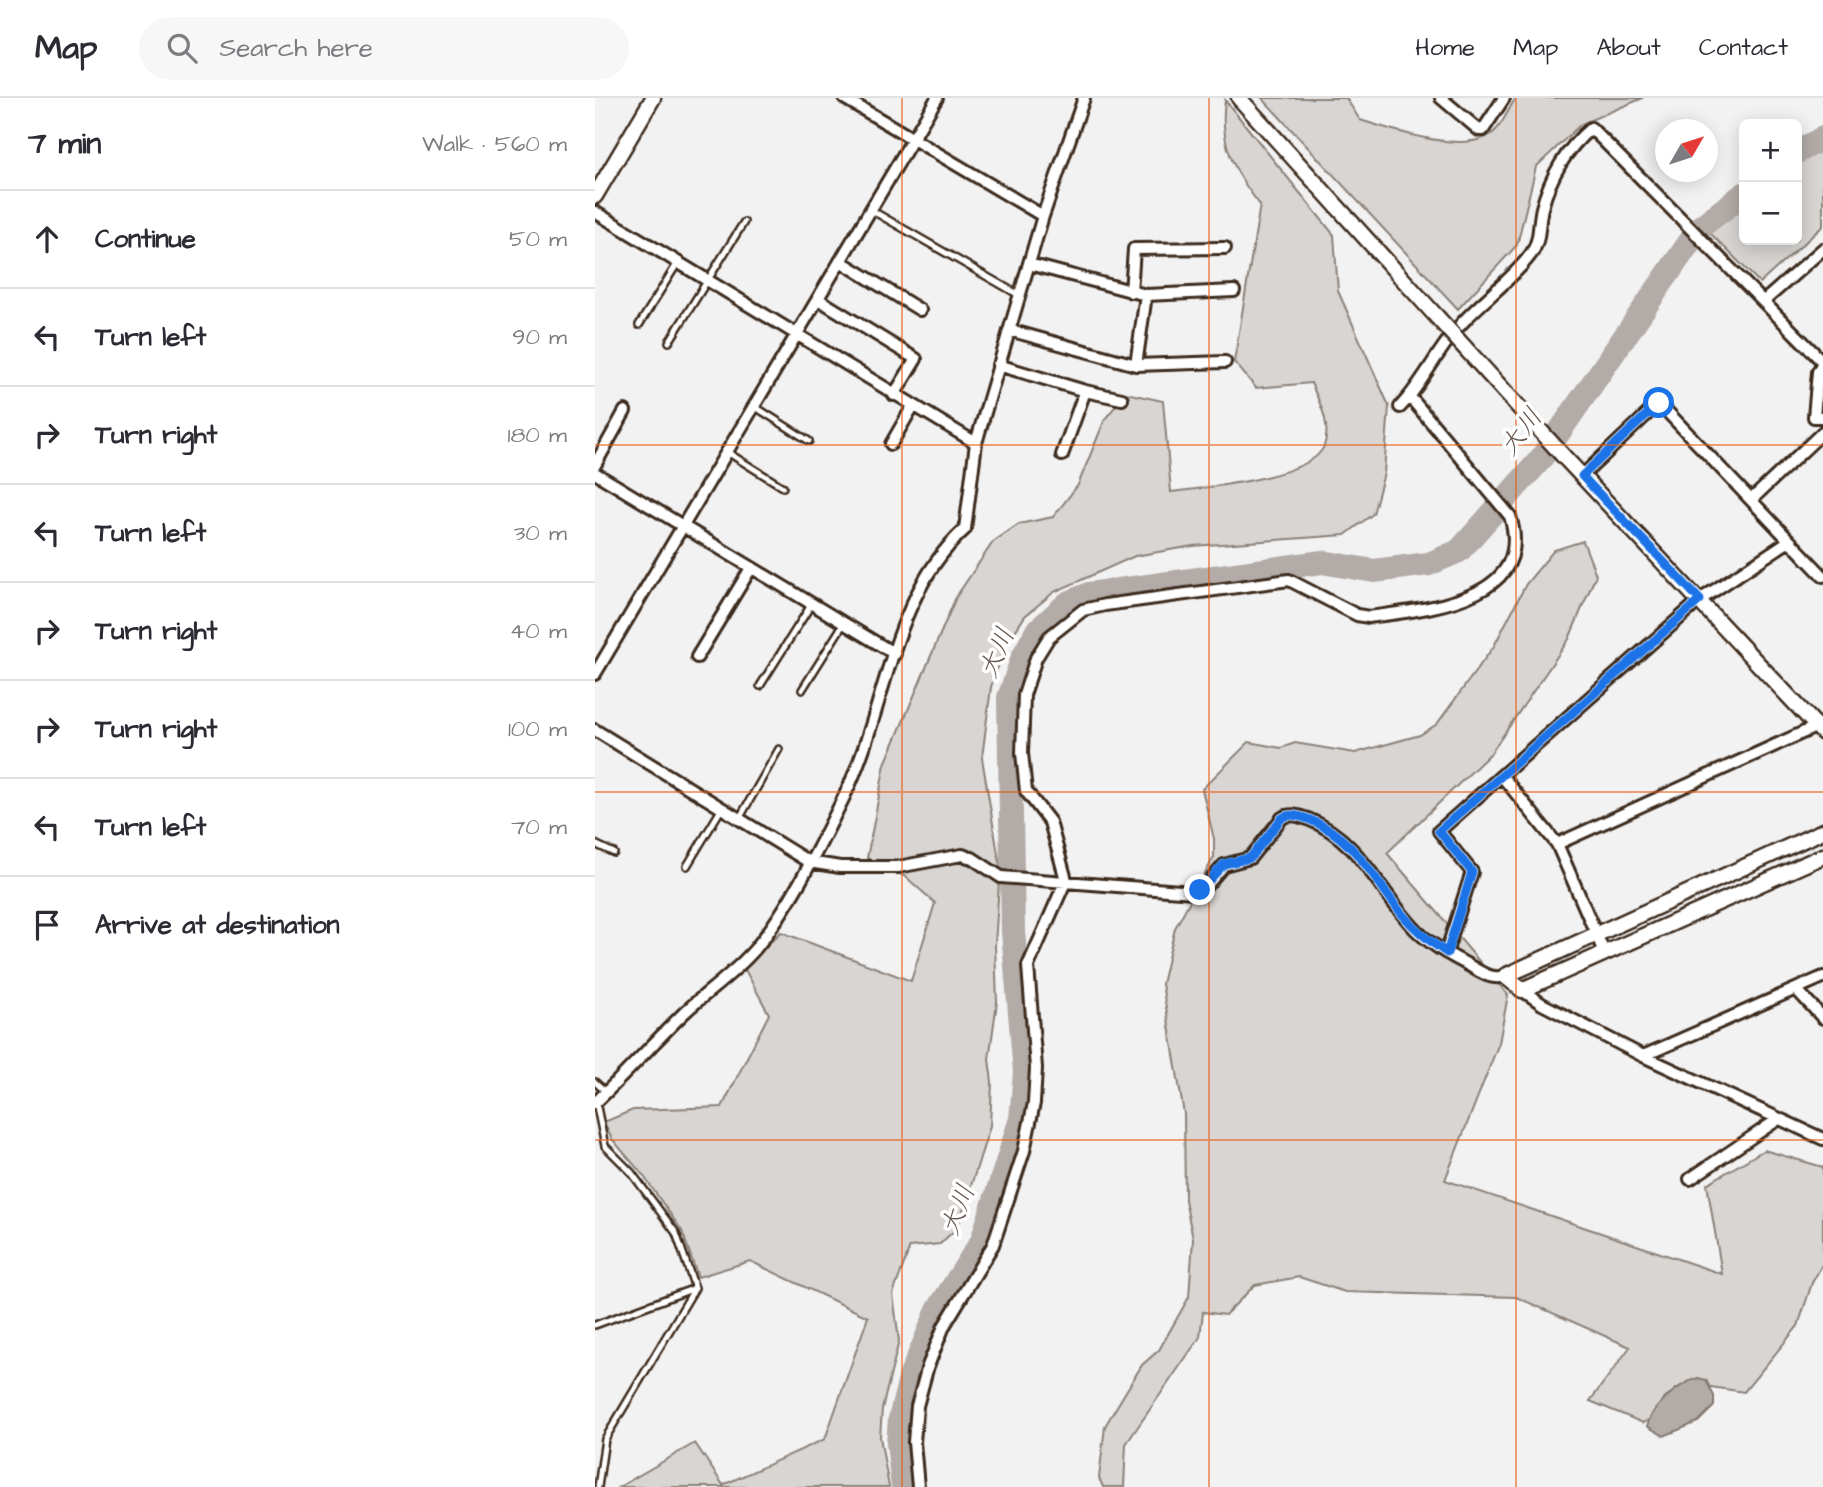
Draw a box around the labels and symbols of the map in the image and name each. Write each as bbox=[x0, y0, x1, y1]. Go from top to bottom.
north arrow bbox=[1655, 119, 1718, 182]
route start bbox=[1643, 387, 1674, 418]
water label: 大川 bbox=[1491, 400, 1551, 464]
water label: 大川 bbox=[970, 622, 1024, 684]
route end bbox=[1184, 874, 1215, 905]
water label: 大川 bbox=[932, 1179, 984, 1241]

